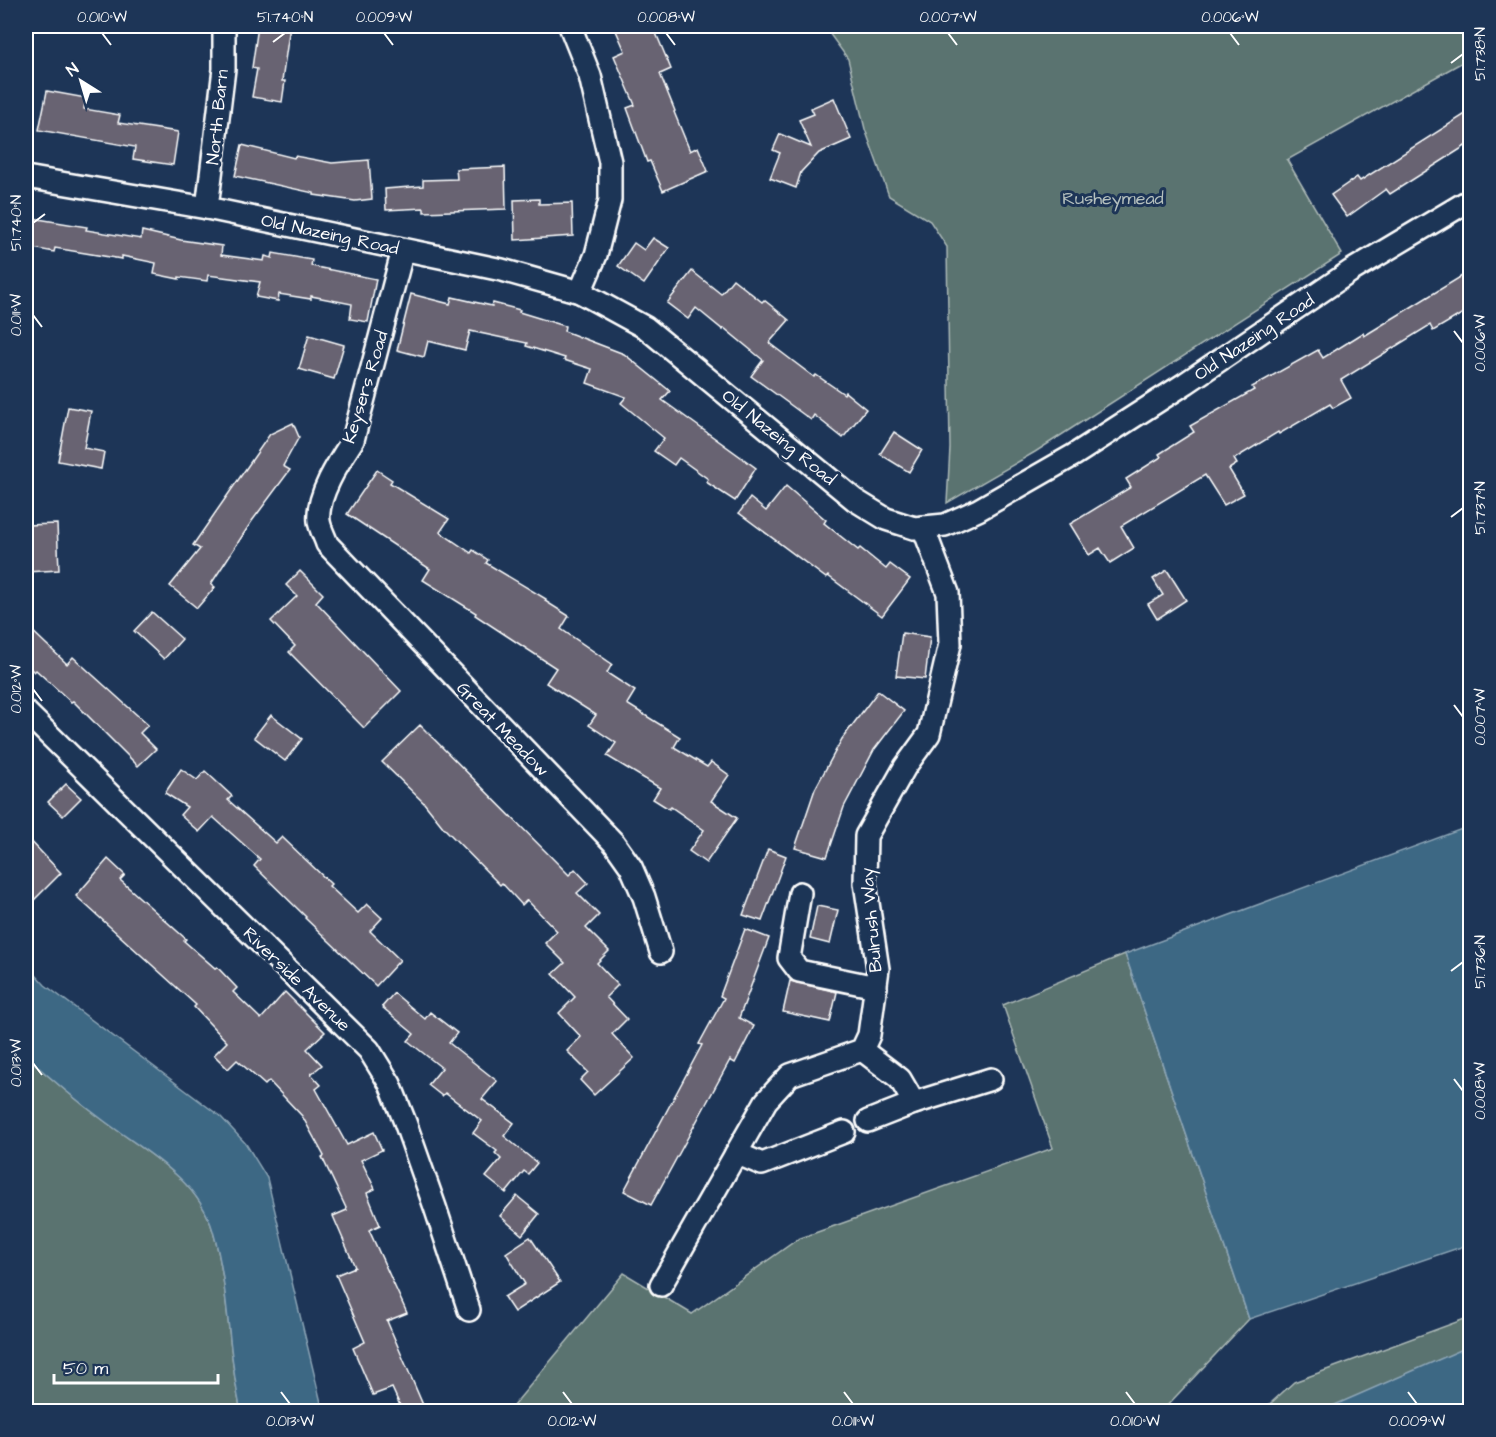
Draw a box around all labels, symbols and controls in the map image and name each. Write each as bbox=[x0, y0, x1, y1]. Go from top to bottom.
text: 0.010°W bbox=[77, 7, 127, 28]
text: 51.740°N bbox=[257, 7, 313, 28]
text: 0.009°W bbox=[356, 7, 412, 28]
text: 0.008°W bbox=[637, 7, 695, 28]
text: 0.007°W bbox=[919, 7, 977, 28]
text: 0.006°W bbox=[1201, 7, 1259, 28]
text: 51.738°N bbox=[1470, 27, 1491, 81]
north arrow bbox=[51, 51, 111, 111]
text: N bbox=[62, 58, 83, 82]
street label: North Barn bbox=[200, 68, 235, 166]
park label: Rusheymead bbox=[1062, 186, 1164, 212]
text: 51.740°N bbox=[6, 195, 27, 251]
street label: Old Nazeing Road bbox=[259, 208, 401, 262]
street label: Old Nazeing Road bbox=[1189, 288, 1320, 388]
text: 0.011°W bbox=[6, 294, 27, 336]
text: 0.006°W bbox=[1470, 314, 1491, 372]
street label: Keysers Road bbox=[336, 328, 395, 447]
street label: Old Nazeing Road bbox=[716, 384, 841, 492]
text: 51.737°N bbox=[1470, 481, 1491, 535]
text: 0.012°W bbox=[6, 665, 27, 713]
street label: Great Meadow bbox=[451, 676, 555, 782]
text: 0.007°W bbox=[1470, 688, 1491, 746]
street label: Bulrush Way bbox=[854, 866, 890, 973]
street label: Riverside Avenue bbox=[237, 921, 356, 1037]
text: 51.736°N bbox=[1470, 935, 1491, 989]
text: 0.013°W bbox=[6, 1039, 27, 1087]
text: 0.008°W bbox=[1470, 1062, 1491, 1120]
scale bar bbox=[54, 1347, 218, 1385]
text: 50 m bbox=[63, 1356, 108, 1381]
text: 0.013°W bbox=[266, 1411, 314, 1432]
text: 0.012°W bbox=[548, 1411, 596, 1432]
text: 0.011°W bbox=[832, 1411, 874, 1432]
text: 0.010°W bbox=[1110, 1411, 1160, 1432]
text: 0.009°W bbox=[1389, 1411, 1445, 1432]

